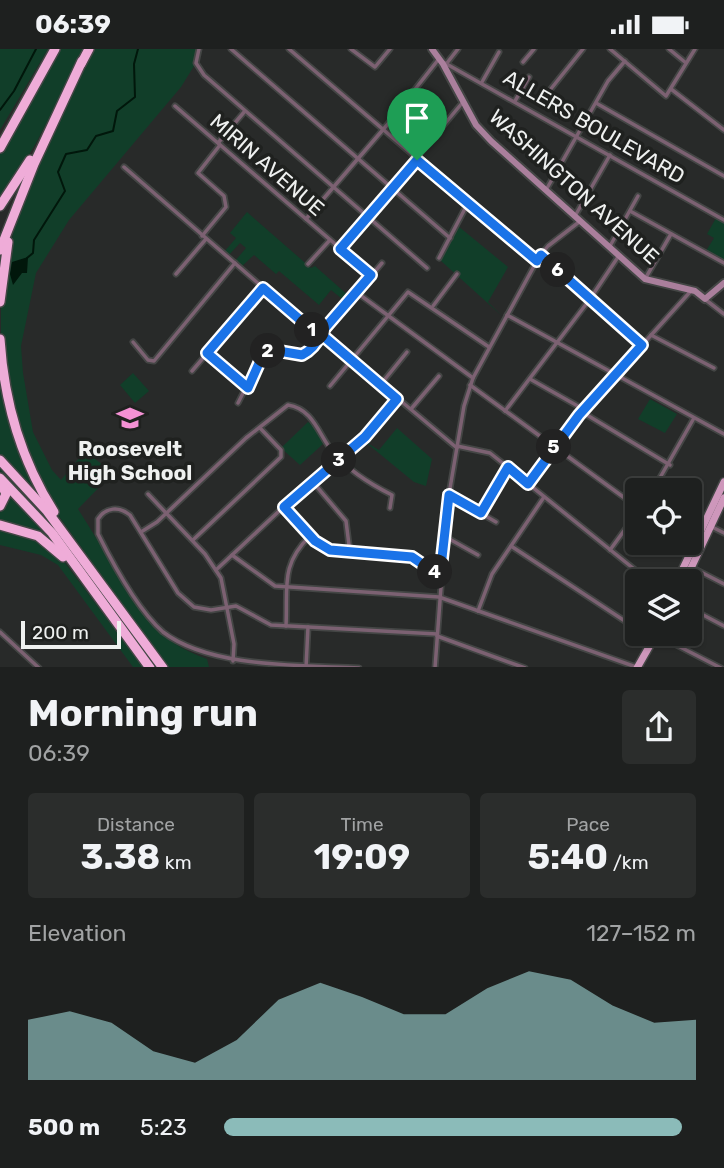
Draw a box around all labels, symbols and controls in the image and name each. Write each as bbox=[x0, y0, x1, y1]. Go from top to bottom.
text: 06:39 bbox=[35, 9, 111, 40]
street label: ALLERS BOULEVARD bbox=[499, 65, 689, 189]
pin bbox=[387, 88, 447, 160]
icon: arrive bbox=[398, 99, 436, 137]
street label: WASHINGTON AVENUE bbox=[484, 104, 664, 269]
street label: MIRIN AVENUE bbox=[205, 108, 329, 221]
pin: 6 bbox=[540, 253, 576, 287]
text: 6 bbox=[551, 258, 564, 281]
pin: 1 bbox=[294, 313, 330, 347]
text: 1 bbox=[307, 318, 316, 341]
pin: 2 bbox=[250, 333, 286, 369]
text: 2 bbox=[261, 339, 274, 362]
school or university icon: Roosevelt High School bbox=[115, 403, 145, 433]
pin: 5 bbox=[536, 429, 572, 465]
text: 5 bbox=[547, 435, 560, 458]
place label: Roosevelt High School bbox=[68, 436, 192, 485]
pin: 3 bbox=[322, 443, 356, 477]
text: 3 bbox=[332, 448, 345, 471]
map controls bbox=[625, 478, 702, 646]
button: locate bbox=[625, 478, 702, 555]
pin: 4 bbox=[418, 554, 452, 589]
text: 4 bbox=[428, 560, 441, 583]
button: layers bbox=[625, 569, 702, 646]
scale bar bbox=[21, 619, 121, 650]
text: 200 m bbox=[32, 621, 89, 644]
text: Morning run bbox=[28, 690, 258, 736]
button: share bbox=[622, 690, 696, 764]
text: 06:39 bbox=[28, 739, 90, 767]
text: Distance bbox=[97, 813, 175, 836]
text: Time bbox=[340, 813, 384, 836]
text: Pace bbox=[566, 813, 610, 836]
text: 3.38 bbox=[80, 836, 160, 878]
text: 19:09 bbox=[314, 836, 410, 878]
text: 5:40 bbox=[527, 836, 608, 878]
text: km bbox=[160, 851, 192, 874]
text: /km bbox=[608, 851, 649, 874]
text: Elevation bbox=[28, 919, 127, 947]
text: 127–152 m bbox=[586, 919, 696, 947]
text: 500 m bbox=[28, 1113, 100, 1141]
text: 5:23 bbox=[140, 1113, 187, 1141]

